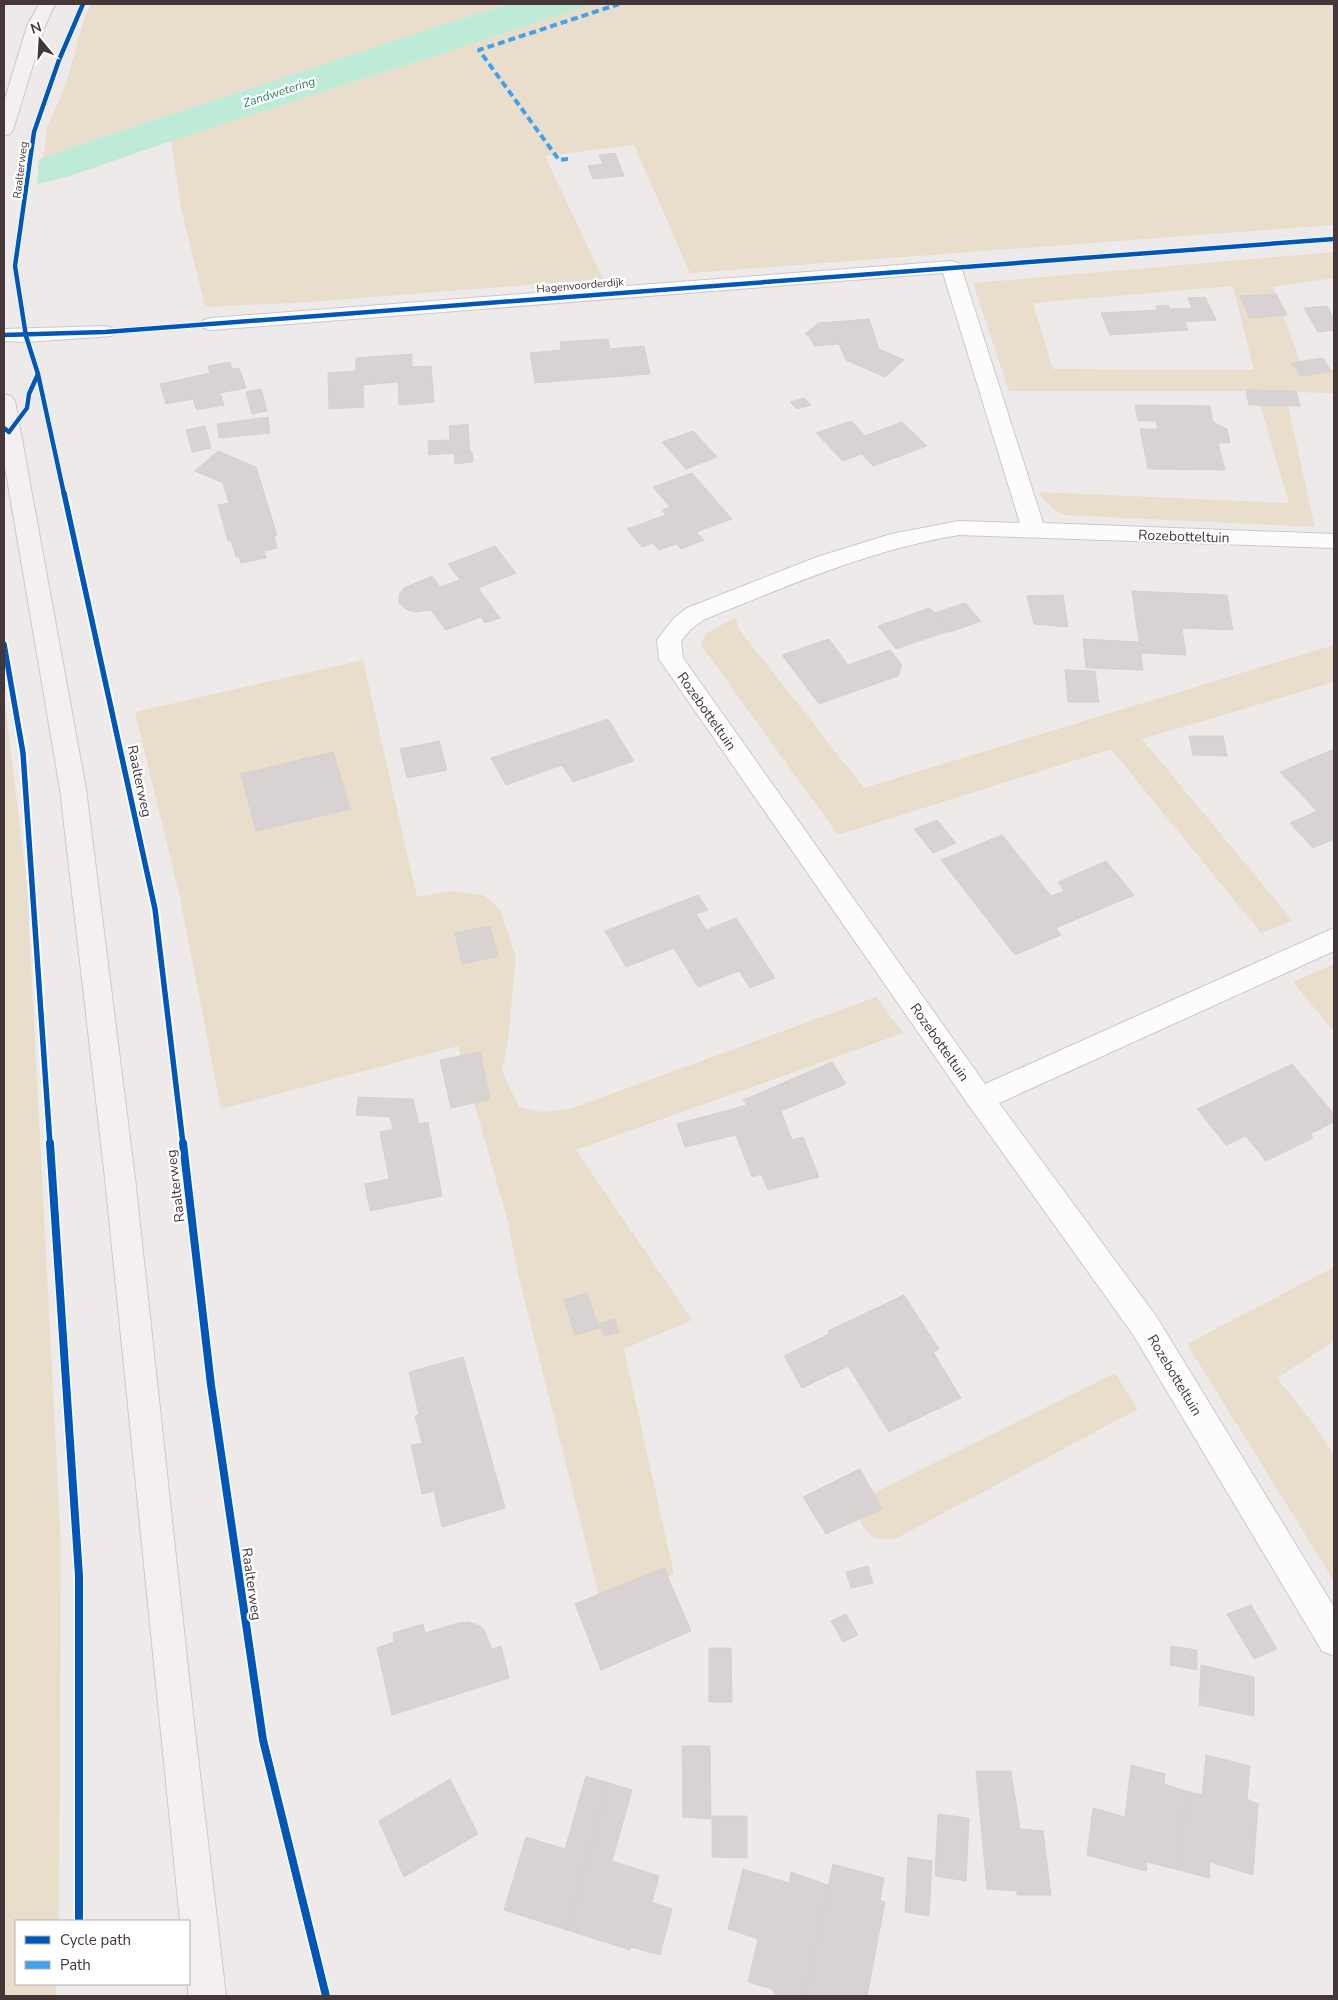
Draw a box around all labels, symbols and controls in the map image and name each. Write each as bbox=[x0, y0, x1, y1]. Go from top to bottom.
north arrow bbox=[15, 15, 65, 65]
text: N bbox=[28, 17, 44, 39]
water label: Zandwetering bbox=[241, 73, 317, 111]
street label: Raalterweg bbox=[10, 141, 31, 200]
street label: Hagenvoorderdijk bbox=[536, 274, 625, 297]
street label: Rozebotteltuin bbox=[1138, 525, 1230, 548]
street label: Rozebotteltuin bbox=[673, 668, 741, 754]
street label: Raalterweg bbox=[123, 743, 156, 819]
street label: Rozebotteltuin bbox=[906, 999, 974, 1085]
street label: Raalterweg bbox=[162, 1148, 189, 1223]
street label: Rozebotteltuin bbox=[1143, 1331, 1206, 1419]
street label: Raalterweg bbox=[237, 1546, 266, 1622]
legend bbox=[15, 1920, 190, 1985]
text: Cycle path bbox=[60, 1930, 131, 1950]
text: Path bbox=[60, 1955, 91, 1975]

